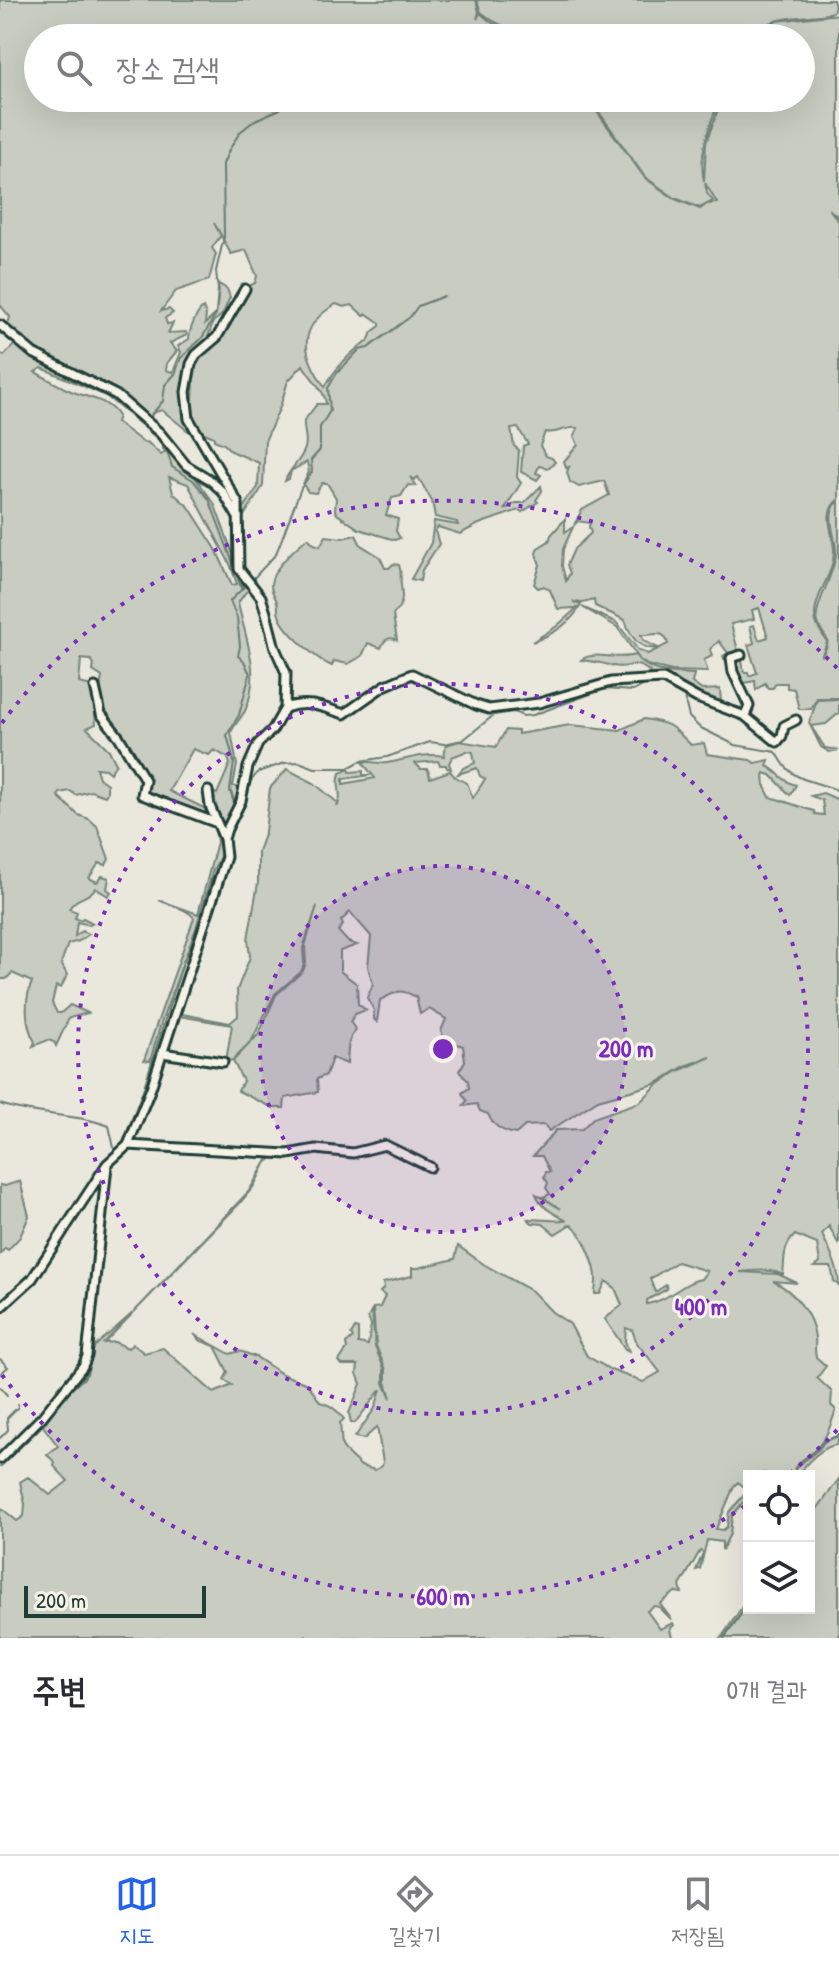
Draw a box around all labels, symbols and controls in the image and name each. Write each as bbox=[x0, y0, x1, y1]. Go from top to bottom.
search box bbox=[24, 24, 815, 112]
icon: search bbox=[52, 46, 96, 90]
text: 장소 검색 bbox=[116, 48, 219, 88]
text: 200 m bbox=[599, 1032, 653, 1064]
centre of rings bbox=[429, 1035, 457, 1063]
text: 400 m bbox=[675, 1290, 727, 1322]
map controls bbox=[743, 1470, 815, 1614]
button: locate bbox=[743, 1470, 815, 1542]
button: layers bbox=[743, 1542, 815, 1614]
text: 600 m bbox=[417, 1580, 469, 1612]
scale bar bbox=[24, 1582, 206, 1618]
text: 200 m bbox=[36, 1585, 86, 1615]
text: 주변 bbox=[32, 1667, 87, 1713]
text: 0개 결과 bbox=[727, 1672, 807, 1707]
tab: 지도 bbox=[115, 1872, 159, 1950]
tab: 길찾기 bbox=[388, 1872, 442, 1950]
tab: 저장됨 bbox=[671, 1872, 724, 1950]

